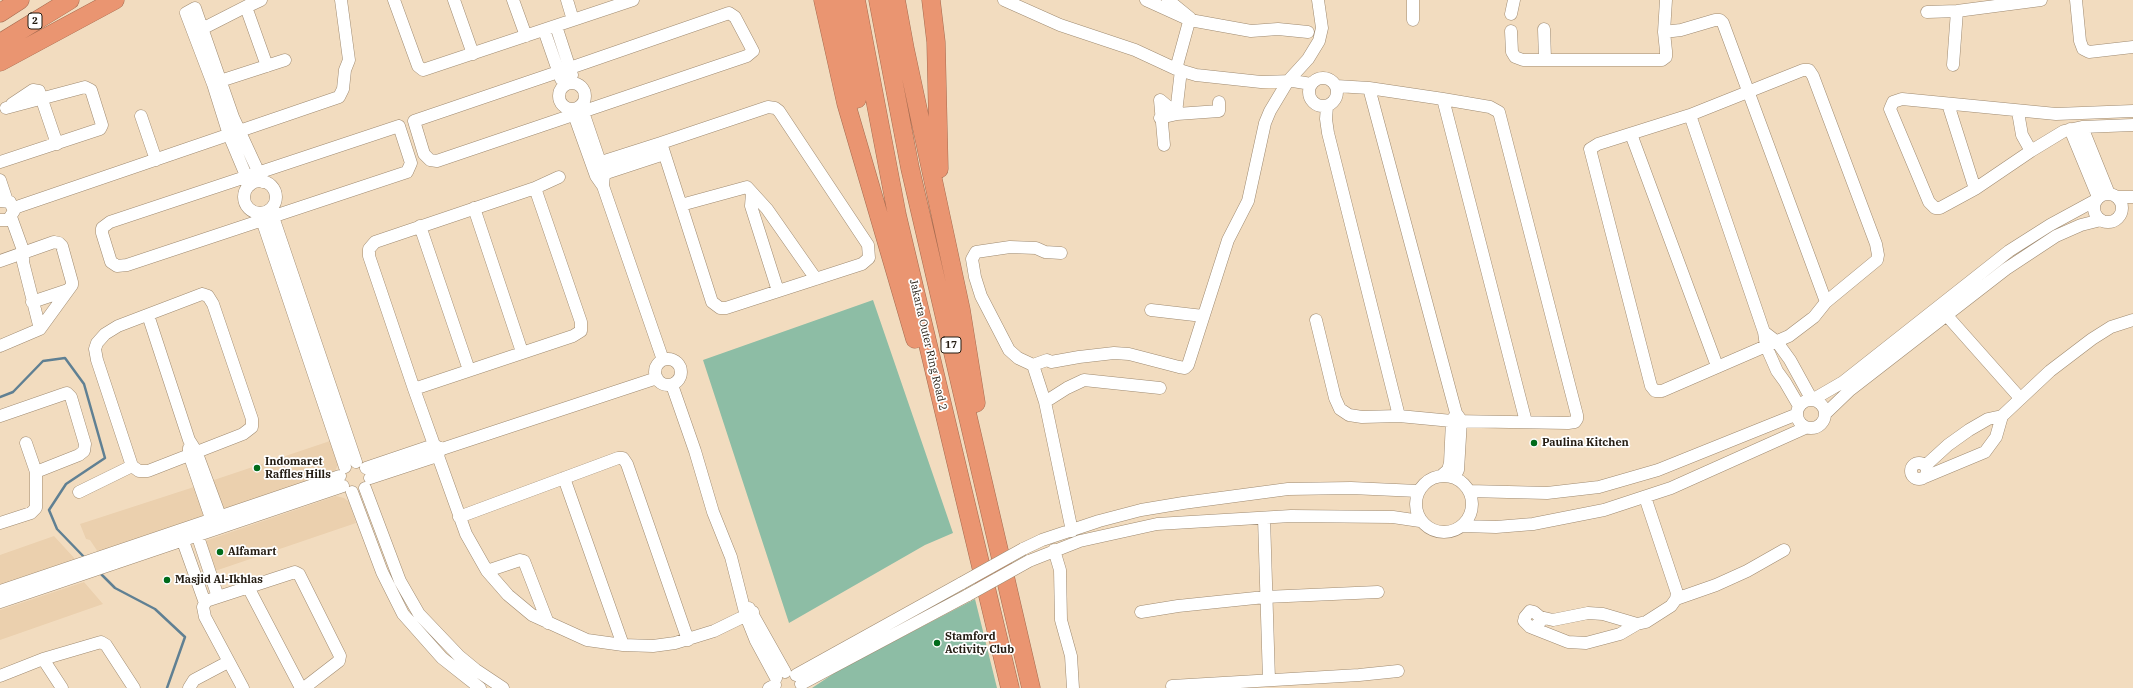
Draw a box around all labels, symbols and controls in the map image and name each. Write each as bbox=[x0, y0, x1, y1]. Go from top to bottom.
road number: 2 bbox=[28, 13, 42, 29]
street label: Jakarta Outer Ring Road 2 bbox=[906, 278, 950, 412]
road number: 17 bbox=[941, 337, 961, 353]
place label: Paulina Kitchen bbox=[1542, 436, 1629, 450]
marker: Paulina Kitchen bbox=[1529, 438, 1539, 448]
place label: Indomaret Raffles Hills bbox=[265, 455, 331, 481]
marker: Indomaret Raffles Hills bbox=[252, 463, 262, 473]
place label: Alfamart bbox=[228, 545, 276, 559]
marker: Alfamart bbox=[215, 547, 225, 557]
place label: Masjid Al-Ikhlas bbox=[175, 573, 263, 587]
marker: Masjid Al-Ikhlas bbox=[162, 575, 172, 585]
place label: Stamford Activity Club bbox=[945, 630, 1014, 656]
marker: Stamford Activity Club bbox=[932, 638, 942, 648]

